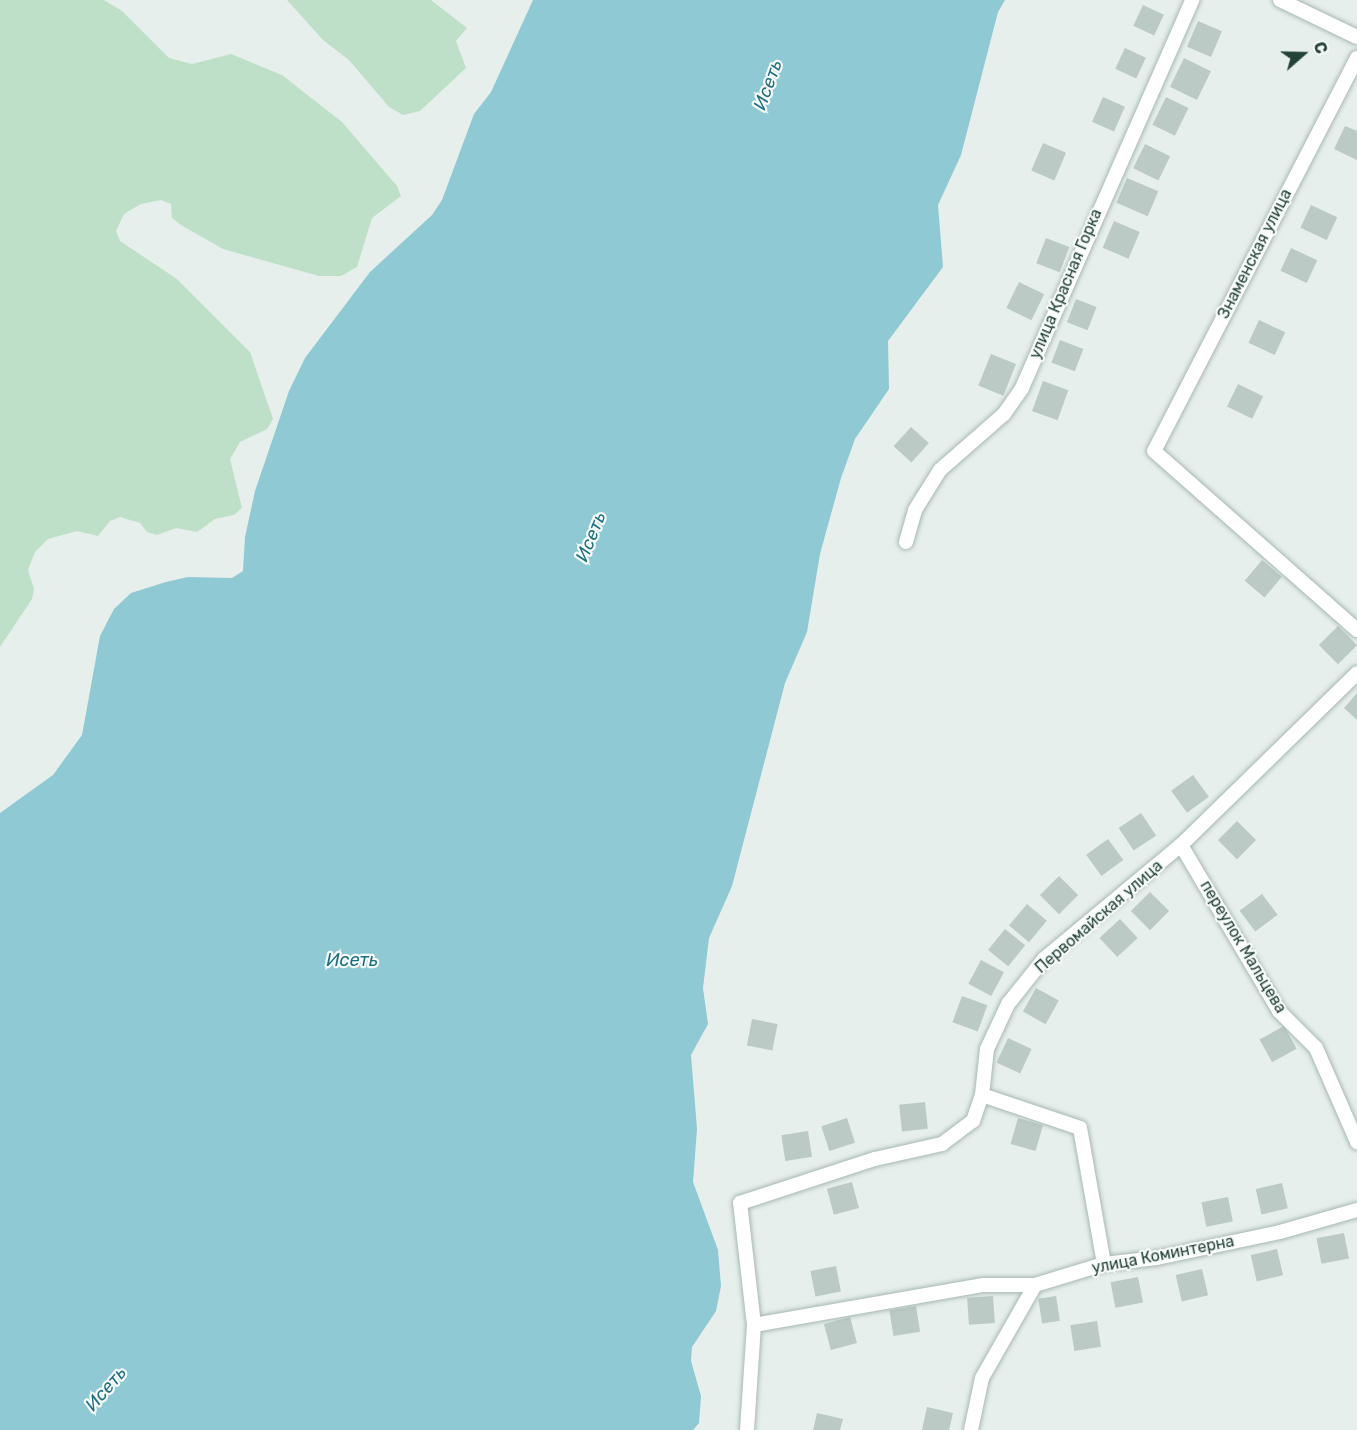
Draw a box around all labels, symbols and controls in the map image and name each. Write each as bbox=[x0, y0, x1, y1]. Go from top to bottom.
north arrow bbox=[1273, 24, 1333, 84]
text: С bbox=[1310, 39, 1331, 56]
water label: Исеть bbox=[749, 57, 787, 113]
street label: Знаменская улица bbox=[1214, 186, 1296, 322]
street label: улица Красная Горка bbox=[1026, 206, 1106, 362]
water label: Исеть bbox=[571, 509, 611, 565]
street label: Первомайская улица bbox=[1031, 856, 1167, 978]
street label: переулок Мальцева bbox=[1196, 877, 1290, 1017]
water label: Исеть bbox=[326, 949, 378, 971]
street label: улица Коминтерна bbox=[1090, 1232, 1236, 1278]
water label: Исеть bbox=[81, 1362, 131, 1416]

